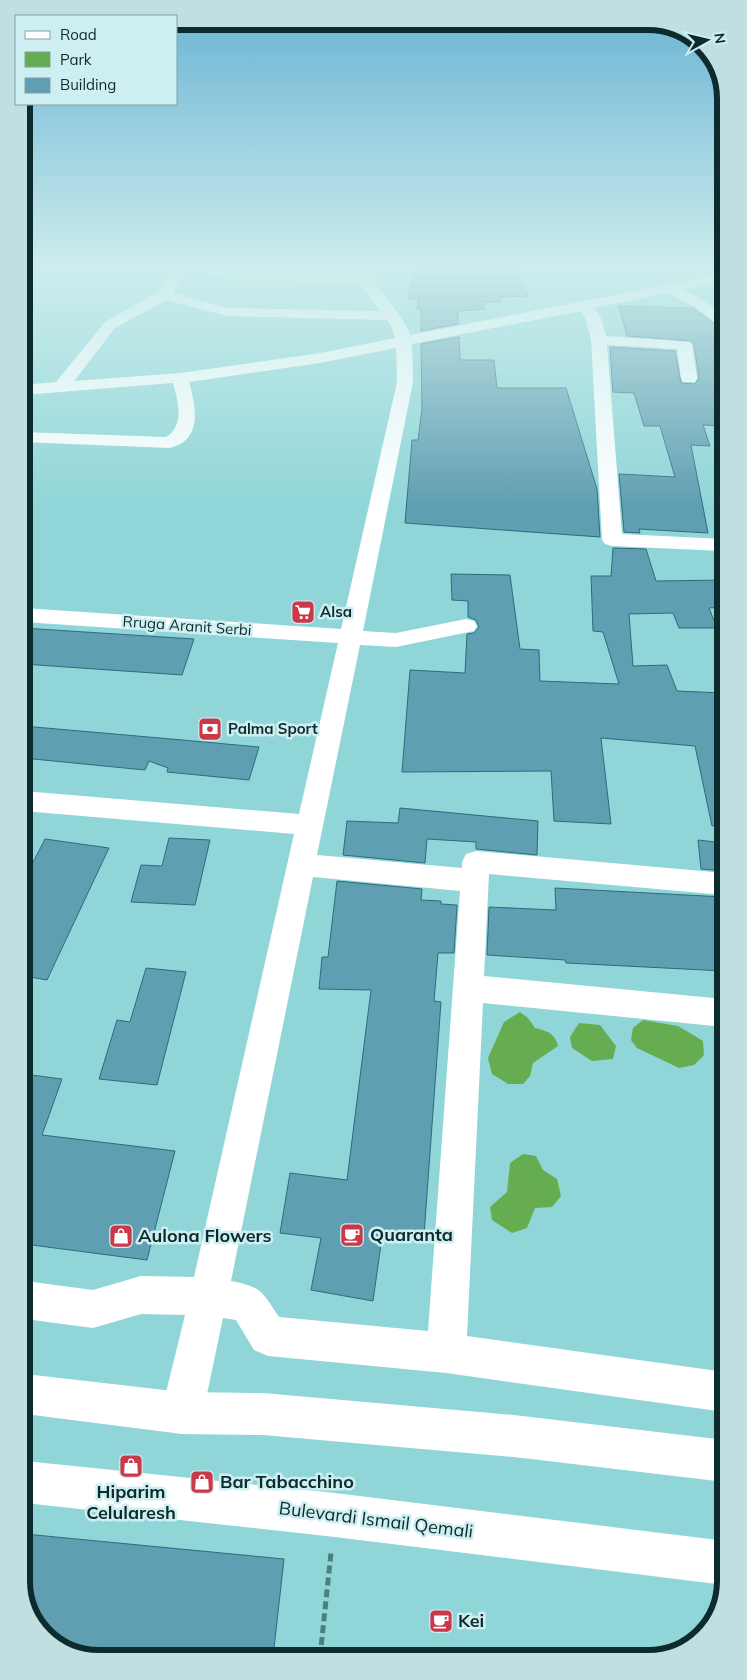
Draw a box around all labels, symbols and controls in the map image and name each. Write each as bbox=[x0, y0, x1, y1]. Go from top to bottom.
legend bbox=[15, 15, 178, 105]
north arrow bbox=[682, 15, 732, 65]
text: Road bbox=[60, 25, 97, 44]
text: N bbox=[710, 32, 730, 45]
text: Park bbox=[60, 50, 92, 69]
text: Building bbox=[60, 75, 116, 94]
supermarket icon: Alsa bbox=[290, 599, 316, 625]
place label: Alsa bbox=[320, 602, 352, 621]
street label: Rruga Aranit Serbi bbox=[122, 612, 252, 639]
bank icon: Palma Sport bbox=[197, 716, 223, 742]
place label: Palma Sport bbox=[228, 719, 318, 738]
cafe icon: Quaranta bbox=[339, 1222, 365, 1248]
shop icon: Aulona Flowers bbox=[108, 1223, 134, 1249]
place label: Quaranta bbox=[370, 1223, 453, 1246]
place label: Aulona Flowers bbox=[138, 1224, 272, 1247]
shop icon: Hiparim Celularesh bbox=[118, 1453, 144, 1479]
shop icon: Bar Tabacchino bbox=[189, 1469, 215, 1495]
place label: Bar Tabacchino bbox=[220, 1470, 354, 1493]
place label: Hiparim Celularesh bbox=[86, 1480, 176, 1524]
street label: Bulevardi Ismail Qemali bbox=[278, 1496, 474, 1543]
cafe icon: Kei bbox=[428, 1608, 454, 1634]
place label: Kei bbox=[458, 1609, 484, 1632]

